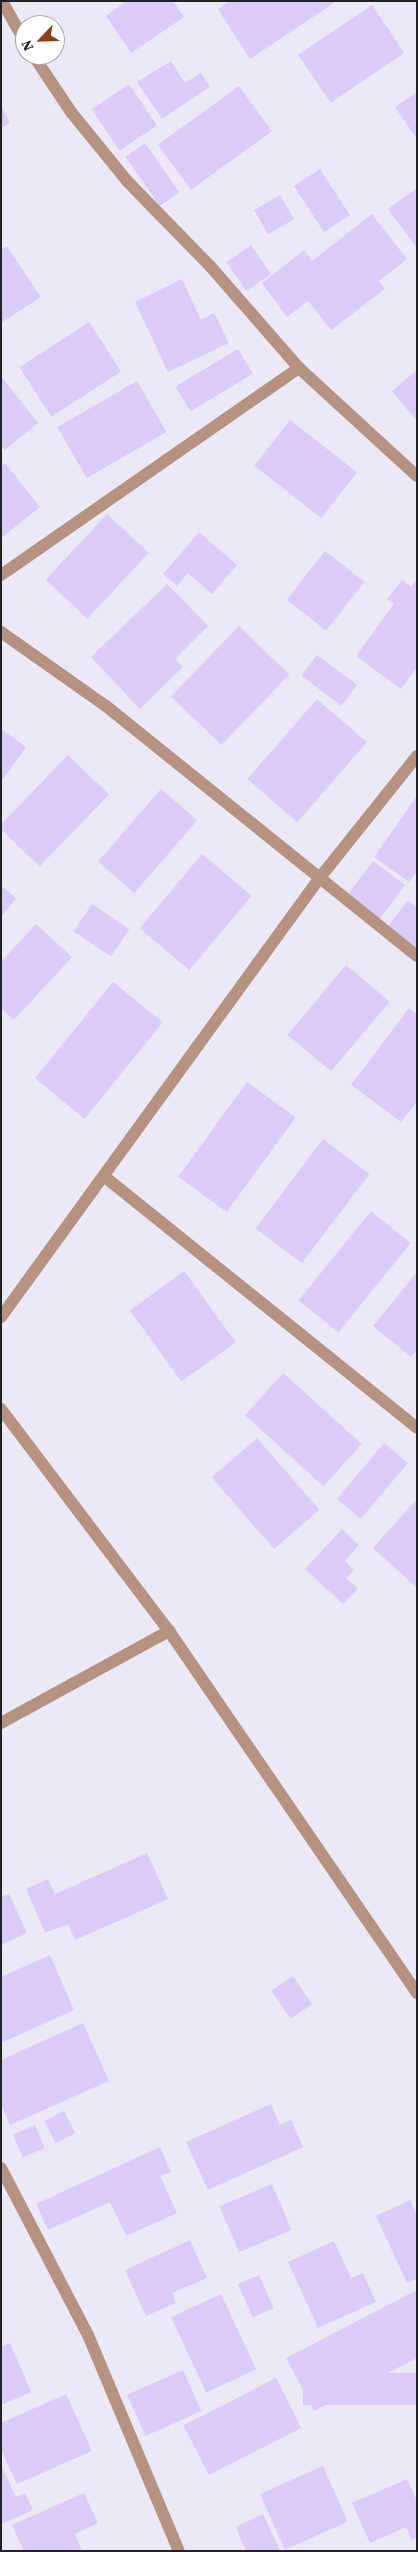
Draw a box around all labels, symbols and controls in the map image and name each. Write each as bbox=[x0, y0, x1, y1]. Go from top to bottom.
north arrow bbox=[15, 15, 65, 65]
text: N bbox=[16, 37, 38, 54]

